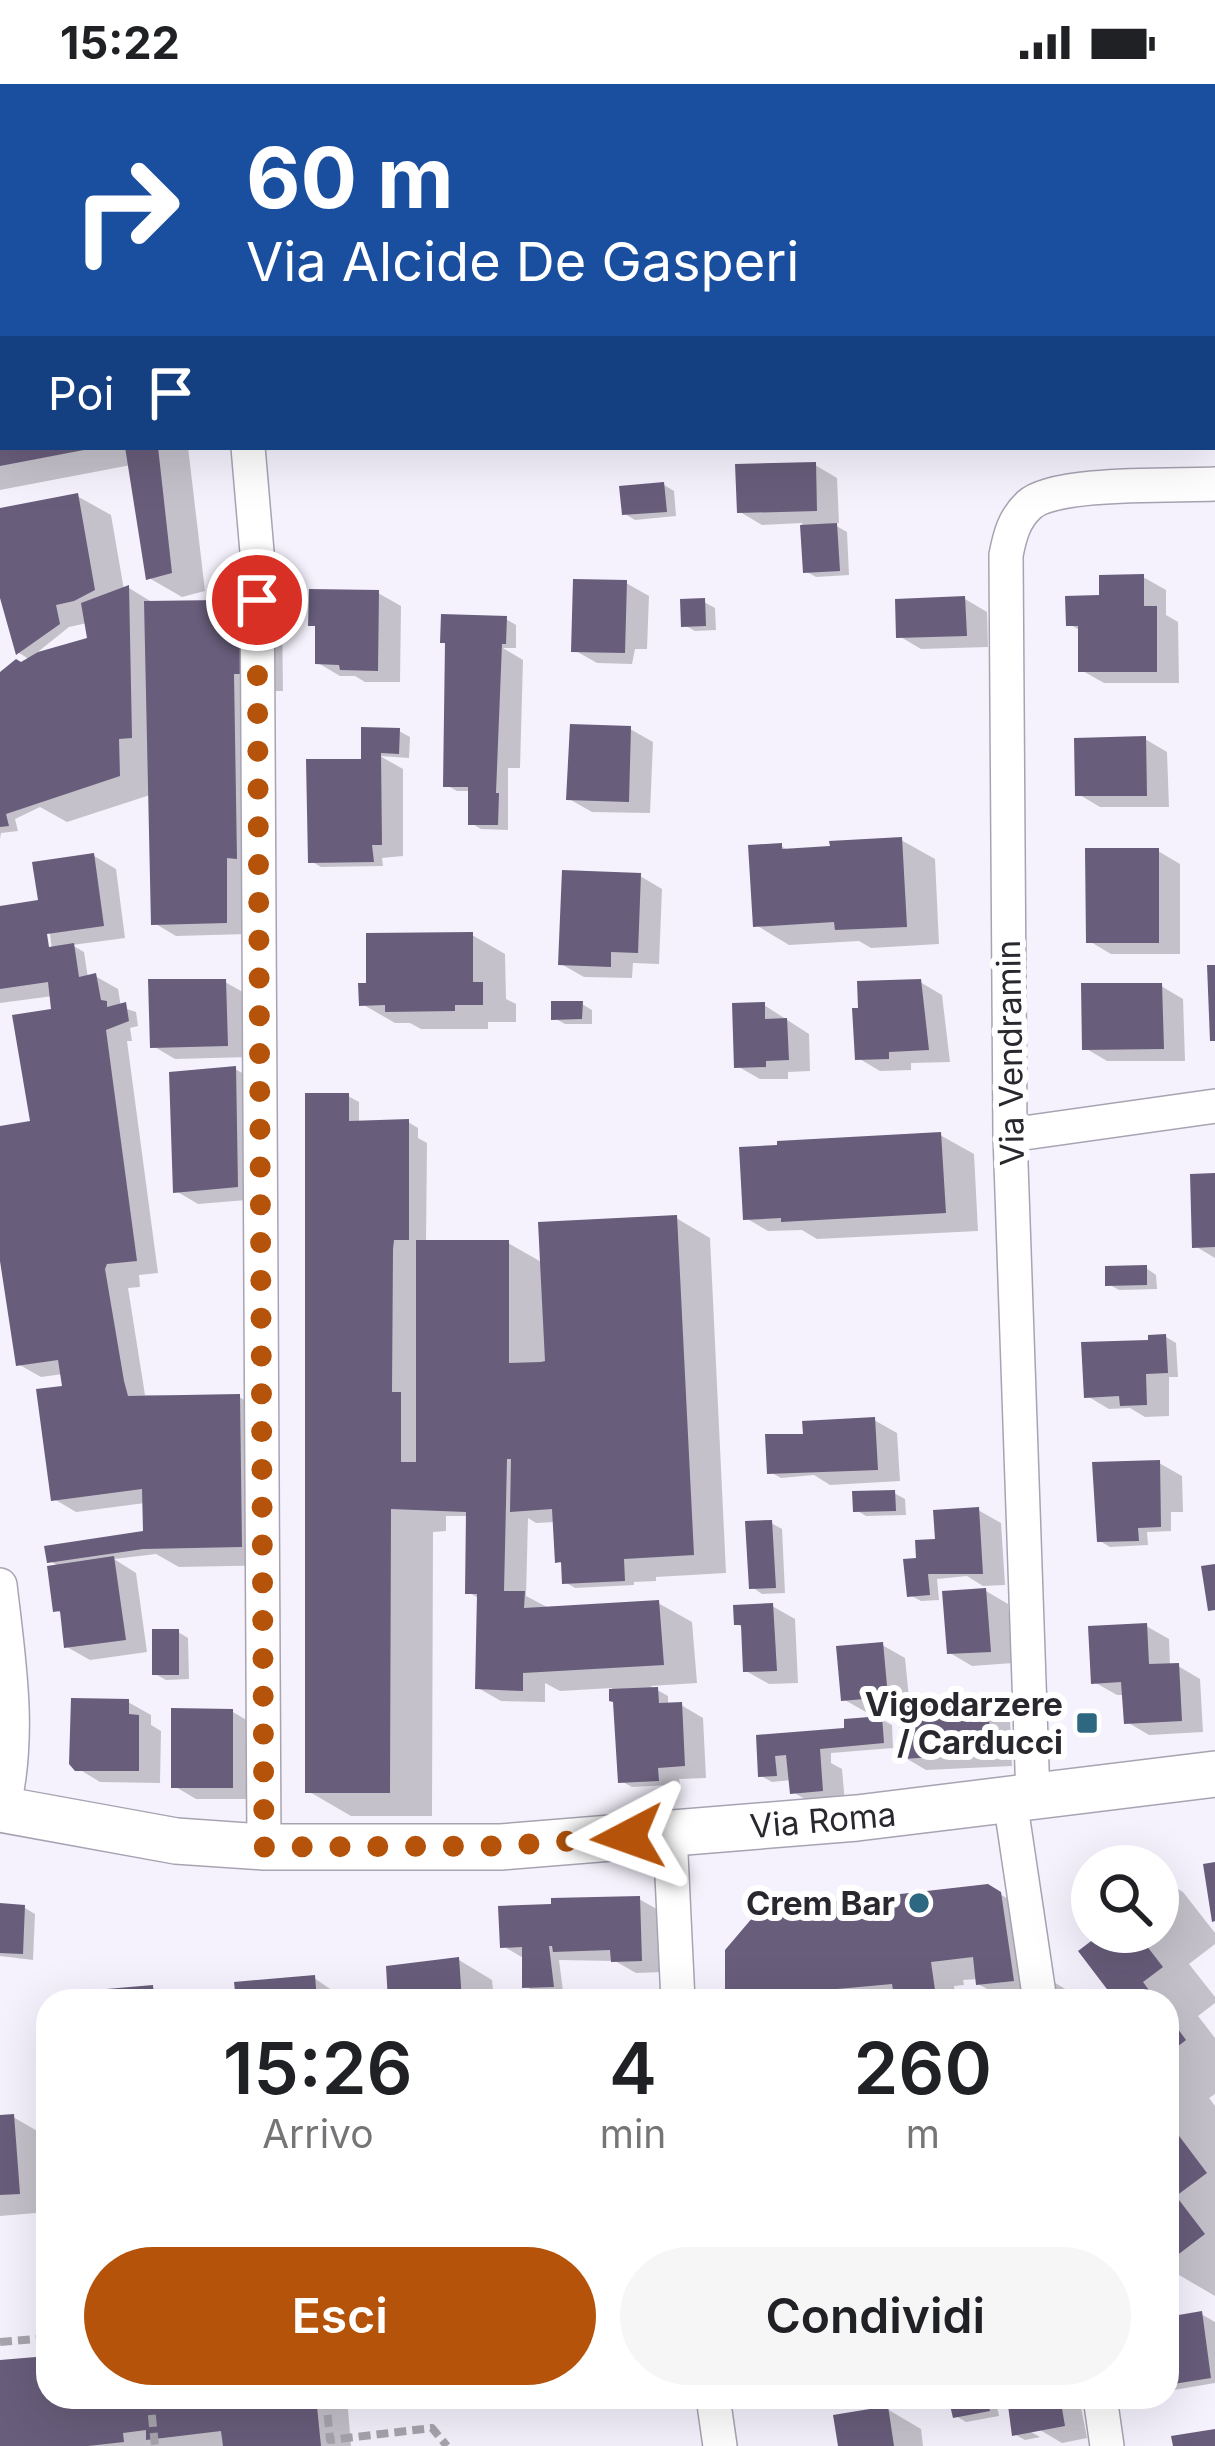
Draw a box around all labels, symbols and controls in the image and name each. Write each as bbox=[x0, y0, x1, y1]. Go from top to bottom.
text: 15:22 bbox=[60, 15, 180, 70]
text: 60 m bbox=[246, 127, 454, 228]
icon: right bbox=[48, 132, 204, 288]
text: Via Alcide De Gasperi bbox=[246, 229, 799, 294]
icon: arrive bbox=[138, 360, 204, 426]
text: Poi bbox=[48, 366, 114, 421]
pin bbox=[206, 549, 308, 651]
icon: arrive bbox=[224, 567, 290, 633]
street label: Via Vendramin bbox=[988, 940, 1032, 1166]
place label: Vigodarzere / Carducci bbox=[865, 1684, 1063, 1762]
marker: Vigodarzere / Carducci bbox=[1074, 1710, 1100, 1736]
position arrow bbox=[565, 1774, 691, 1900]
street label: Via Roma bbox=[748, 1794, 898, 1846]
map controls bbox=[1071, 1845, 1179, 1953]
button: search bbox=[1071, 1845, 1179, 1953]
place label: Crem Bar bbox=[746, 1883, 895, 1923]
marker: Crem Bar bbox=[906, 1890, 932, 1916]
text: 15:26 bbox=[223, 2024, 413, 2111]
text: 4 bbox=[609, 2024, 657, 2111]
text: 260 bbox=[854, 2024, 992, 2111]
text: Arrivo bbox=[262, 2110, 374, 2157]
text: min bbox=[600, 2110, 666, 2157]
text: m bbox=[906, 2110, 940, 2157]
button: Esci bbox=[84, 2247, 596, 2385]
button: Condividi bbox=[620, 2247, 1131, 2385]

